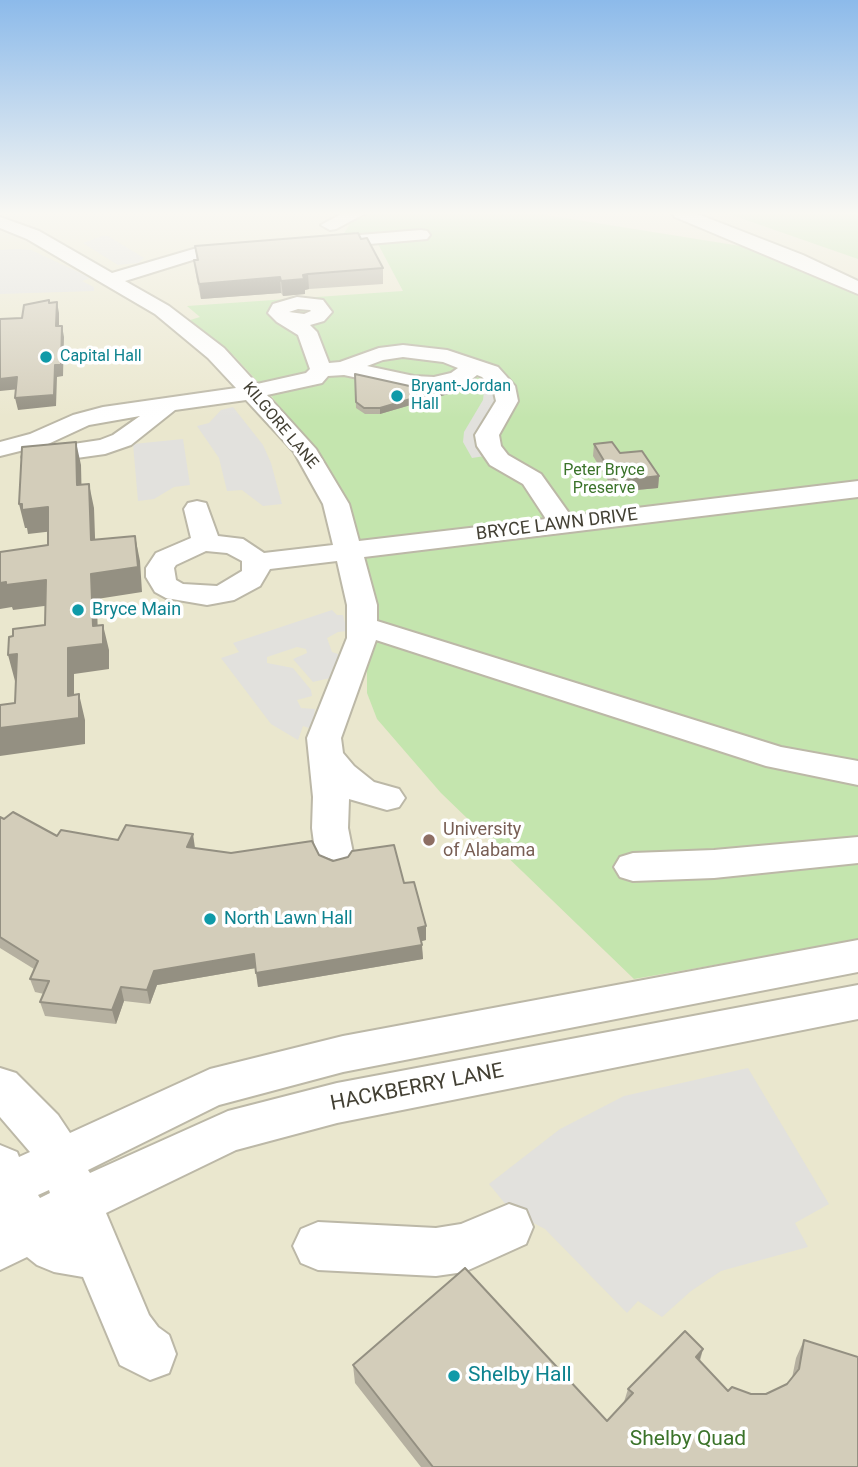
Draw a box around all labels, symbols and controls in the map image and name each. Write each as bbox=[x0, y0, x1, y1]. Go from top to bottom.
place label: Capital Hall bbox=[60, 347, 142, 367]
marker: Capital Hall bbox=[38, 349, 54, 365]
place label: Bryant-Jordan Hall bbox=[411, 377, 511, 415]
street label: KILGORE LANE bbox=[238, 379, 322, 473]
marker: Bryant-Jordan Hall bbox=[389, 388, 405, 404]
park label: Peter Bryce Preserve bbox=[563, 461, 645, 499]
street label: BRYCE LAWN DRIVE bbox=[475, 504, 639, 546]
place label: Bryce Main bbox=[92, 599, 181, 621]
marker: Bryce Main bbox=[70, 602, 86, 618]
place label: University of Alabama bbox=[443, 819, 535, 862]
marker: University of Alabama bbox=[421, 832, 437, 848]
place label: North Lawn Hall bbox=[224, 908, 353, 930]
marker: North Lawn Hall bbox=[202, 911, 218, 927]
street label: HACKBERRY LANE bbox=[328, 1059, 506, 1117]
place label: Shelby Hall bbox=[468, 1363, 572, 1389]
marker: Shelby Hall bbox=[446, 1368, 462, 1384]
park label: Shelby Quad bbox=[630, 1427, 746, 1453]

